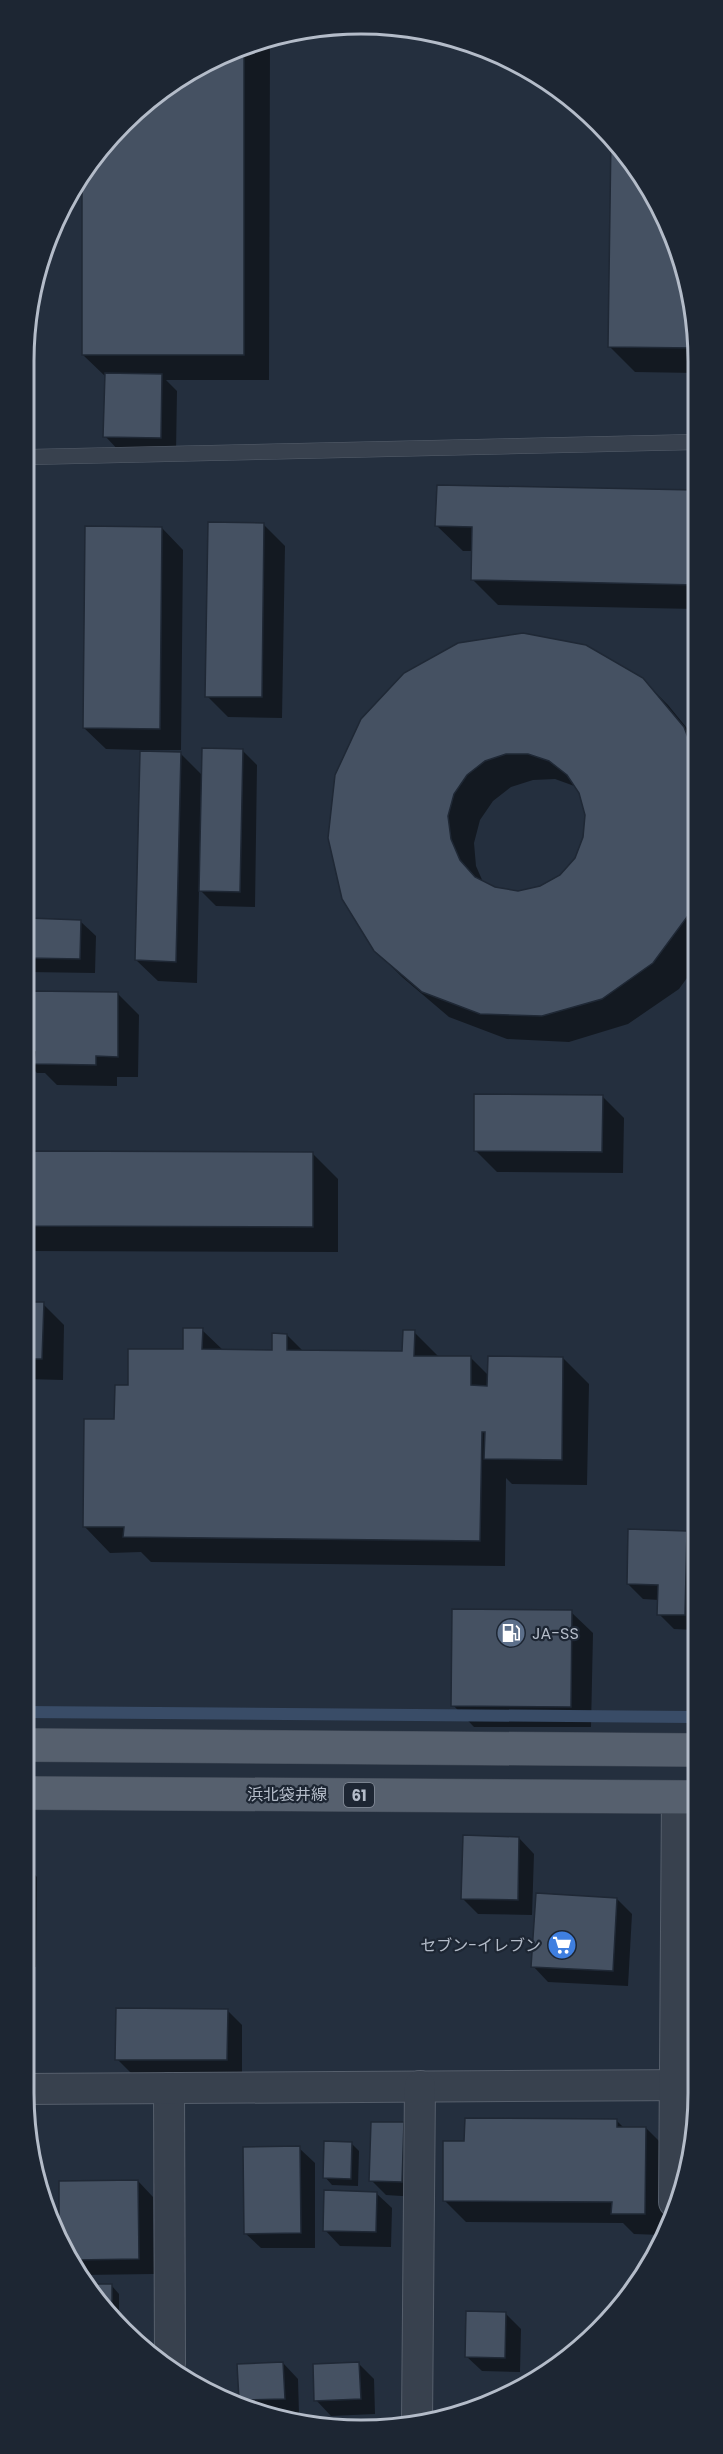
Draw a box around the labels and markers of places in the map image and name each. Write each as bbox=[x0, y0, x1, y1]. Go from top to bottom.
fuel station icon: JA-SS bbox=[495, 1617, 527, 1649]
place label: JA-SS bbox=[532, 1622, 579, 1645]
supermarket icon: セブン-イレブン bbox=[546, 1929, 578, 1961]
place label: セブン-イレブン bbox=[420, 1934, 541, 1957]

